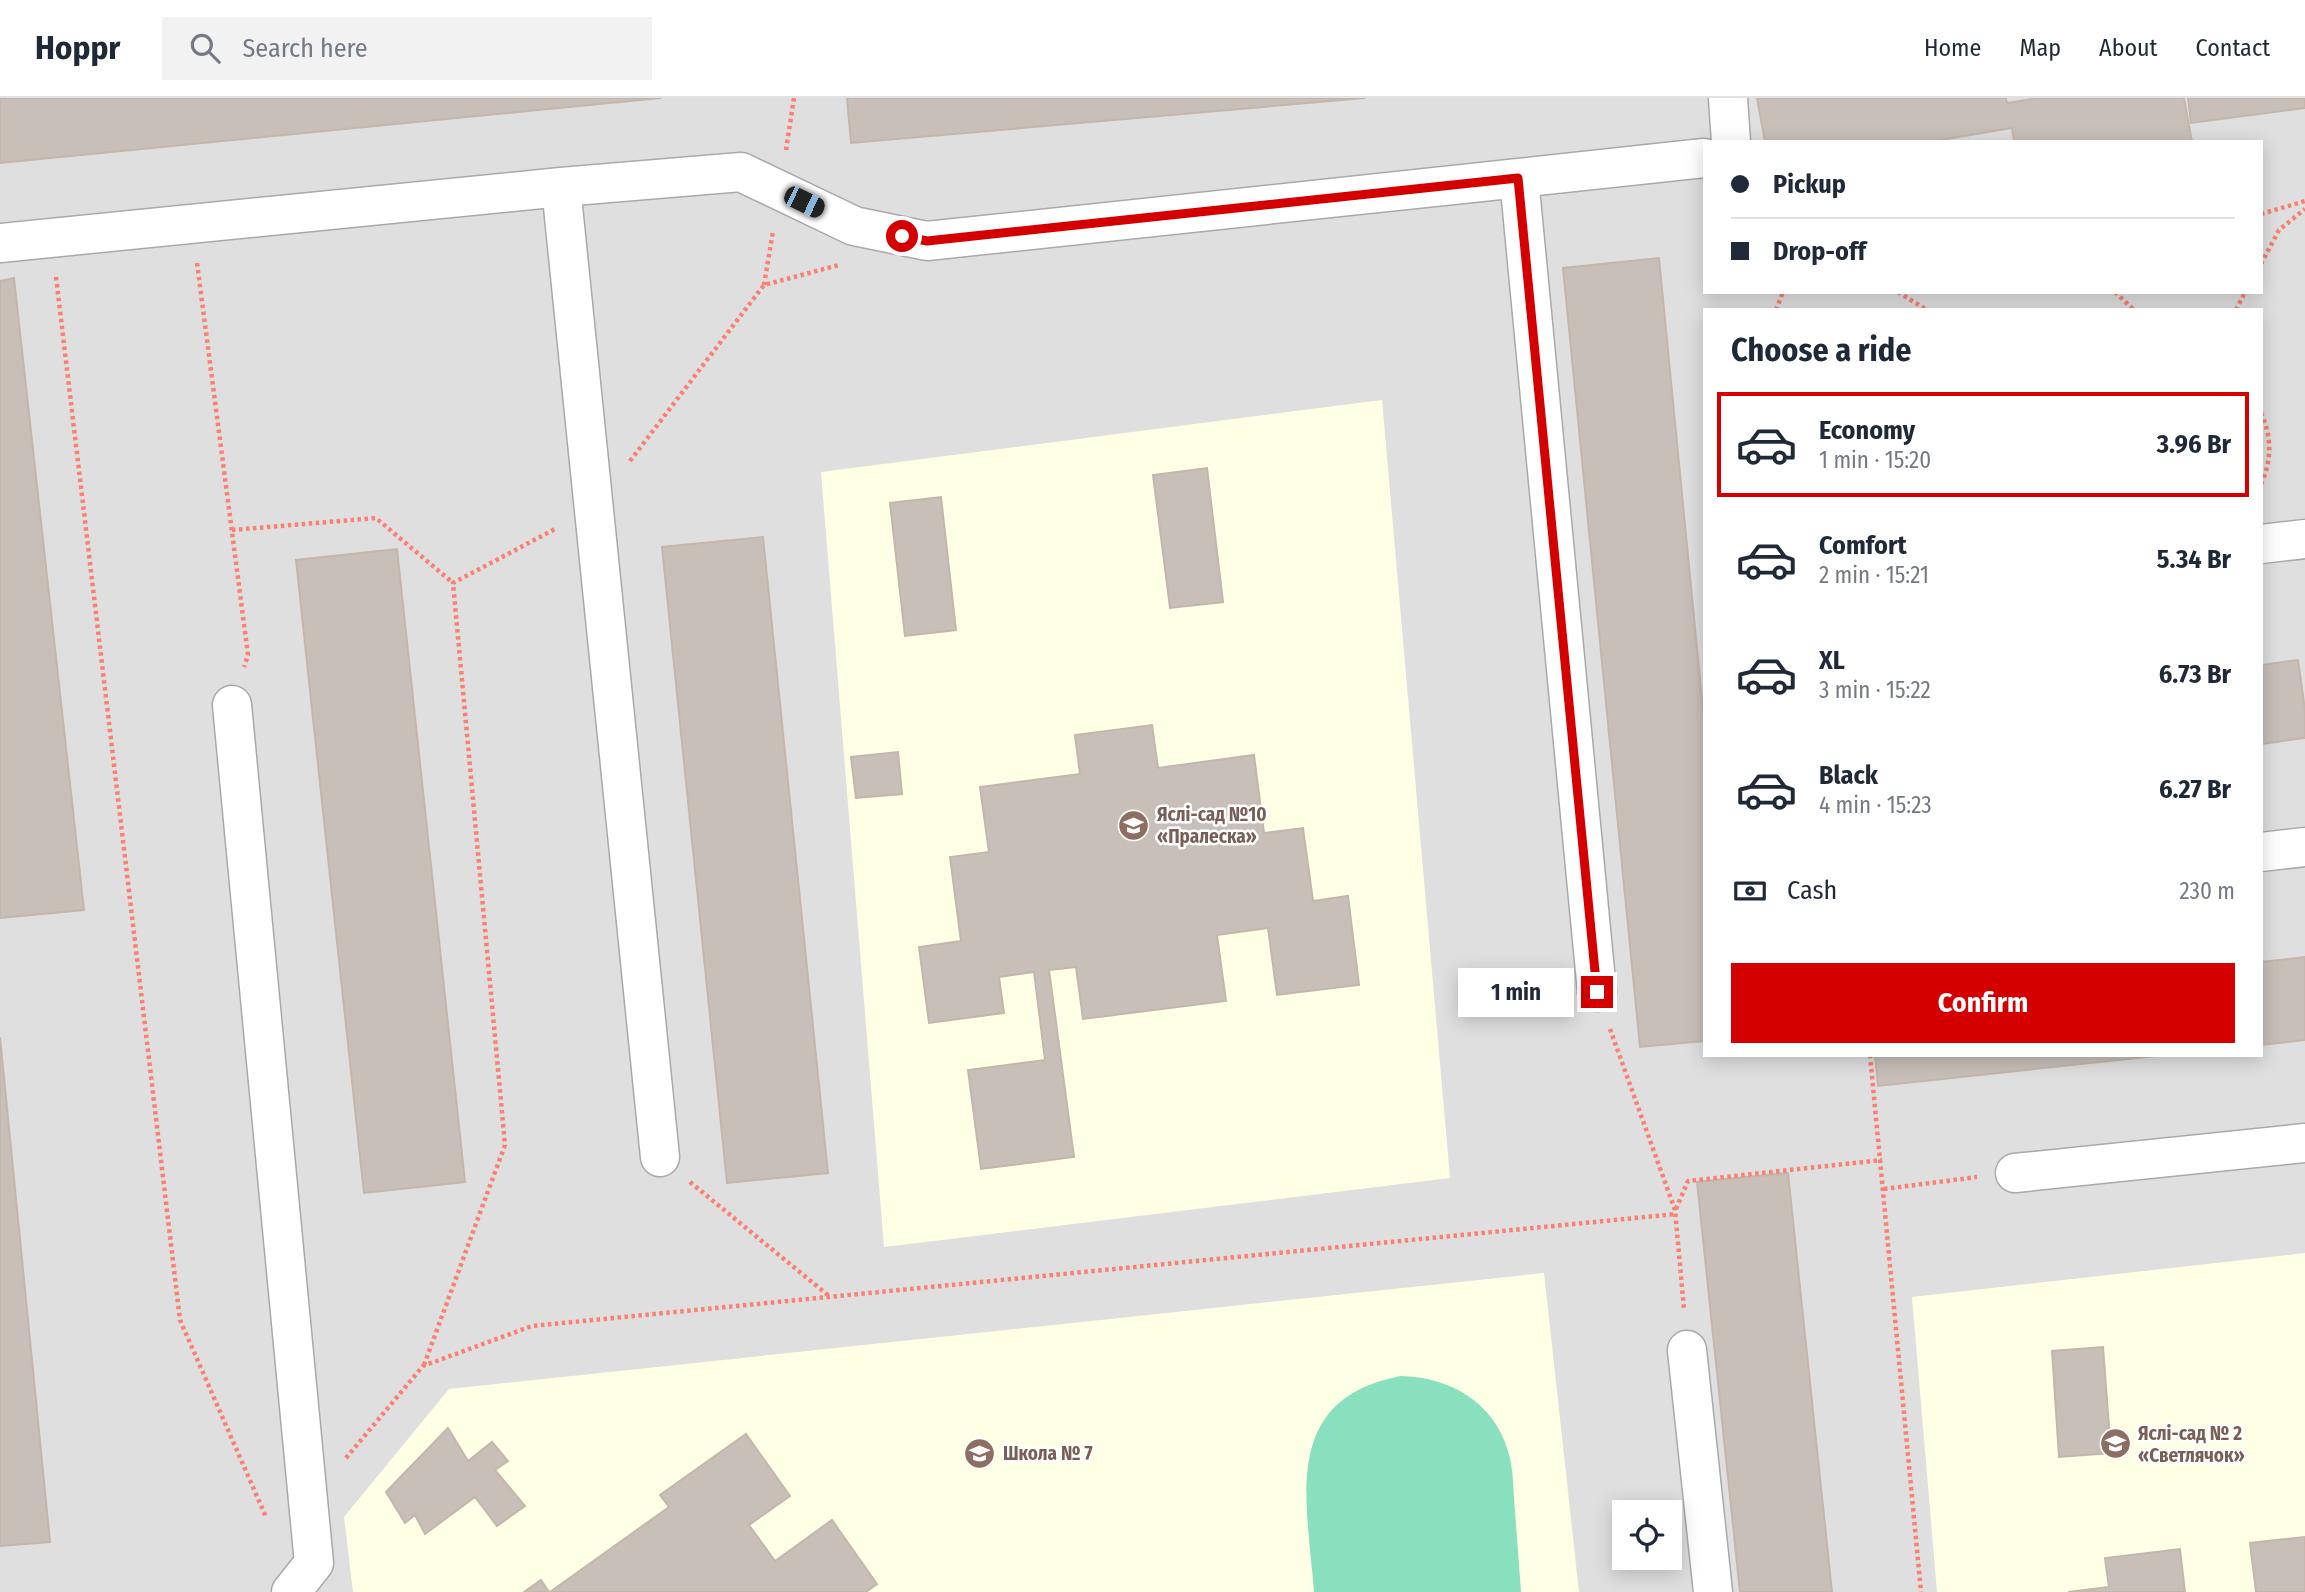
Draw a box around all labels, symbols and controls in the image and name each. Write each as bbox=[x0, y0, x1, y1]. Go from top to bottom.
search box bbox=[162, 17, 652, 80]
text: Hoppr bbox=[35, 28, 120, 68]
icon: search bbox=[186, 29, 224, 67]
text: Search here bbox=[242, 33, 368, 64]
text: Home bbox=[1924, 34, 1981, 62]
text: Map bbox=[2019, 34, 2061, 62]
text: About bbox=[2099, 34, 2157, 62]
text: Contact bbox=[2195, 34, 2270, 62]
text: Pickup bbox=[1773, 169, 1846, 200]
car bbox=[781, 183, 828, 221]
route start bbox=[886, 220, 918, 252]
text: Drop-off bbox=[1773, 236, 1866, 267]
text: Choose a ride bbox=[1731, 331, 1912, 369]
icon: car bbox=[1735, 413, 1798, 476]
text: Economy bbox=[1819, 415, 1915, 446]
text: 3.96 Br bbox=[2157, 429, 2231, 460]
text: 1 min · 15:20 bbox=[1819, 446, 1931, 474]
icon: car bbox=[1735, 528, 1798, 591]
text: Comfort bbox=[1819, 530, 1907, 561]
text: 5.34 Br bbox=[2157, 544, 2231, 575]
text: 2 min · 15:21 bbox=[1819, 561, 1929, 589]
icon: car bbox=[1735, 643, 1798, 706]
text: XL bbox=[1819, 645, 1845, 676]
text: 6.73 Br bbox=[2159, 659, 2231, 690]
text: 3 min · 15:22 bbox=[1819, 676, 1931, 704]
icon: car bbox=[1735, 758, 1798, 821]
text: Black bbox=[1819, 760, 1878, 791]
text: 6.27 Br bbox=[2159, 774, 2231, 805]
text: 4 min · 15:23 bbox=[1819, 791, 1932, 819]
place label: Яслі-сад №10 «Пралеска» bbox=[1157, 803, 1267, 848]
school or university icon: Яслі-сад №10 «Пралеска» bbox=[1117, 808, 1151, 842]
icon: cash bbox=[1731, 872, 1769, 910]
text: Cash bbox=[1787, 875, 1837, 906]
text: 230 m bbox=[2179, 877, 2235, 905]
button: Confirm bbox=[1731, 963, 2235, 1043]
callout: 1 min bbox=[1457, 968, 1572, 1016]
route end bbox=[1581, 976, 1613, 1008]
text: 1 min bbox=[1491, 978, 1541, 1006]
place label: Яслі-сад № 2 «Светлячок» bbox=[2138, 1422, 2245, 1467]
school or university icon: Яслі-сад № 2 «Светлячок» bbox=[2098, 1427, 2132, 1461]
school or university icon: Школа № 7 bbox=[963, 1436, 997, 1470]
place label: Школа № 7 bbox=[1003, 1442, 1093, 1465]
map controls bbox=[1612, 1500, 1682, 1570]
button: locate bbox=[1612, 1500, 1682, 1570]

